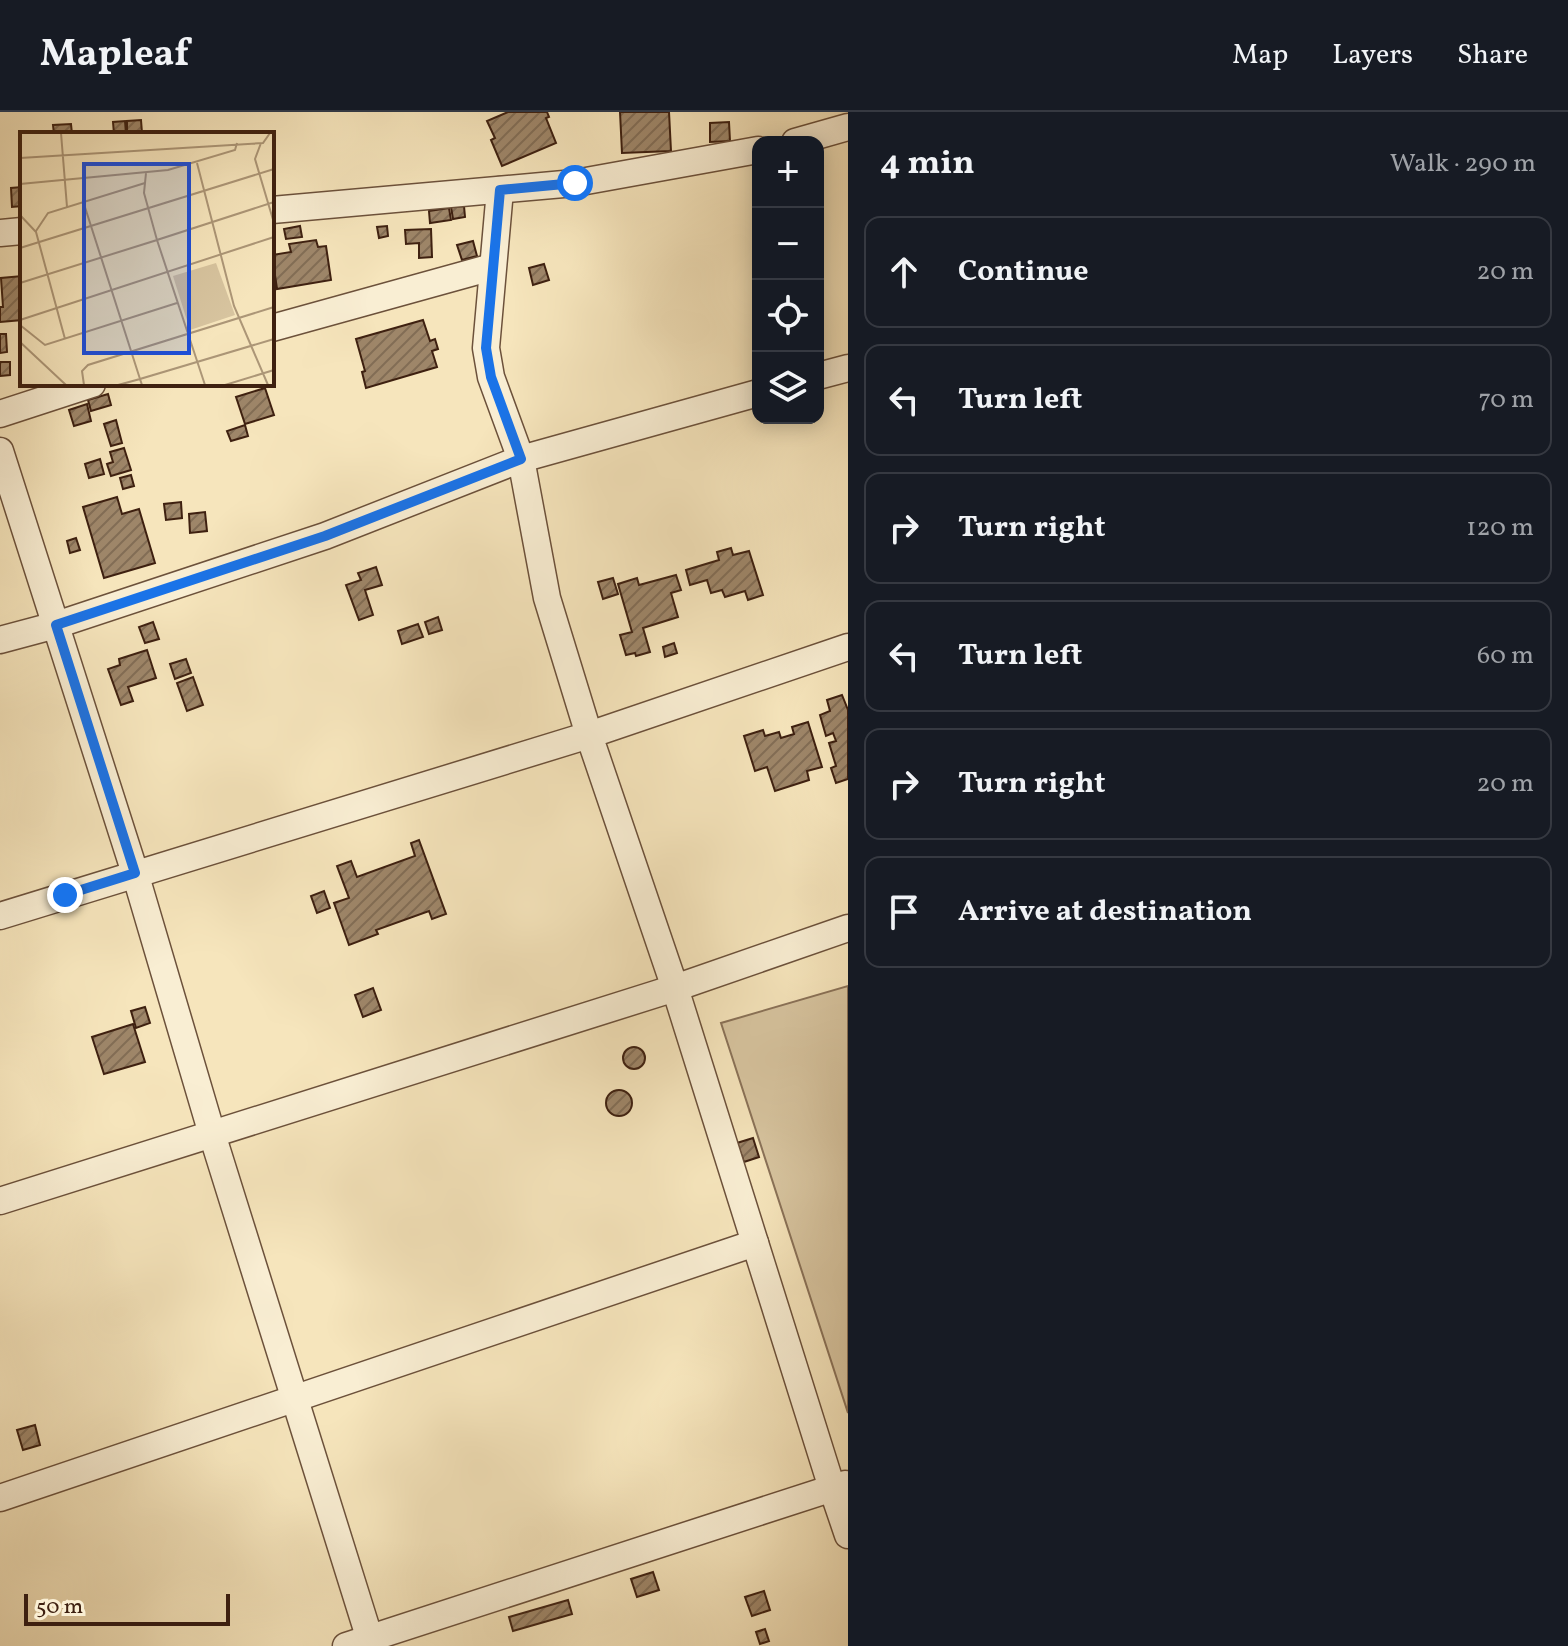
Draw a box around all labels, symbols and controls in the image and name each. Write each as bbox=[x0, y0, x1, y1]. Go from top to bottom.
text: Mapleaf bbox=[40, 29, 189, 82]
text: Map bbox=[1232, 36, 1288, 75]
text: Layers bbox=[1332, 36, 1413, 75]
text: Share bbox=[1457, 36, 1528, 75]
inset map bbox=[20, 132, 274, 386]
map controls bbox=[752, 136, 824, 424]
button: + bbox=[752, 136, 824, 208]
text: 4 min bbox=[880, 141, 975, 188]
text: Walk · 290 m bbox=[1390, 146, 1536, 182]
route start bbox=[557, 165, 593, 201]
button: − bbox=[752, 208, 824, 280]
icon: ahead bbox=[882, 250, 926, 294]
text: Continue bbox=[958, 251, 1089, 293]
text: 20 m bbox=[1476, 254, 1534, 290]
button: locate bbox=[752, 280, 824, 352]
button: layers bbox=[752, 352, 824, 424]
icon: left bbox=[882, 378, 926, 422]
text: Turn left bbox=[958, 379, 1082, 421]
text: 70 m bbox=[1479, 382, 1534, 418]
icon: right bbox=[882, 506, 926, 550]
text: Turn right bbox=[958, 507, 1106, 549]
text: 120 m bbox=[1466, 510, 1534, 546]
icon: left bbox=[882, 634, 926, 678]
text: Turn left bbox=[958, 635, 1082, 677]
text: 60 m bbox=[1477, 638, 1534, 674]
icon: right bbox=[882, 762, 926, 806]
text: Turn right bbox=[958, 763, 1106, 805]
text: 20 m bbox=[1476, 766, 1534, 802]
route end bbox=[47, 877, 83, 913]
icon: arrive bbox=[882, 890, 926, 934]
text: Arrive at destination bbox=[958, 891, 1252, 933]
scale bar bbox=[24, 1590, 230, 1626]
text: 50 m bbox=[36, 1592, 83, 1623]

